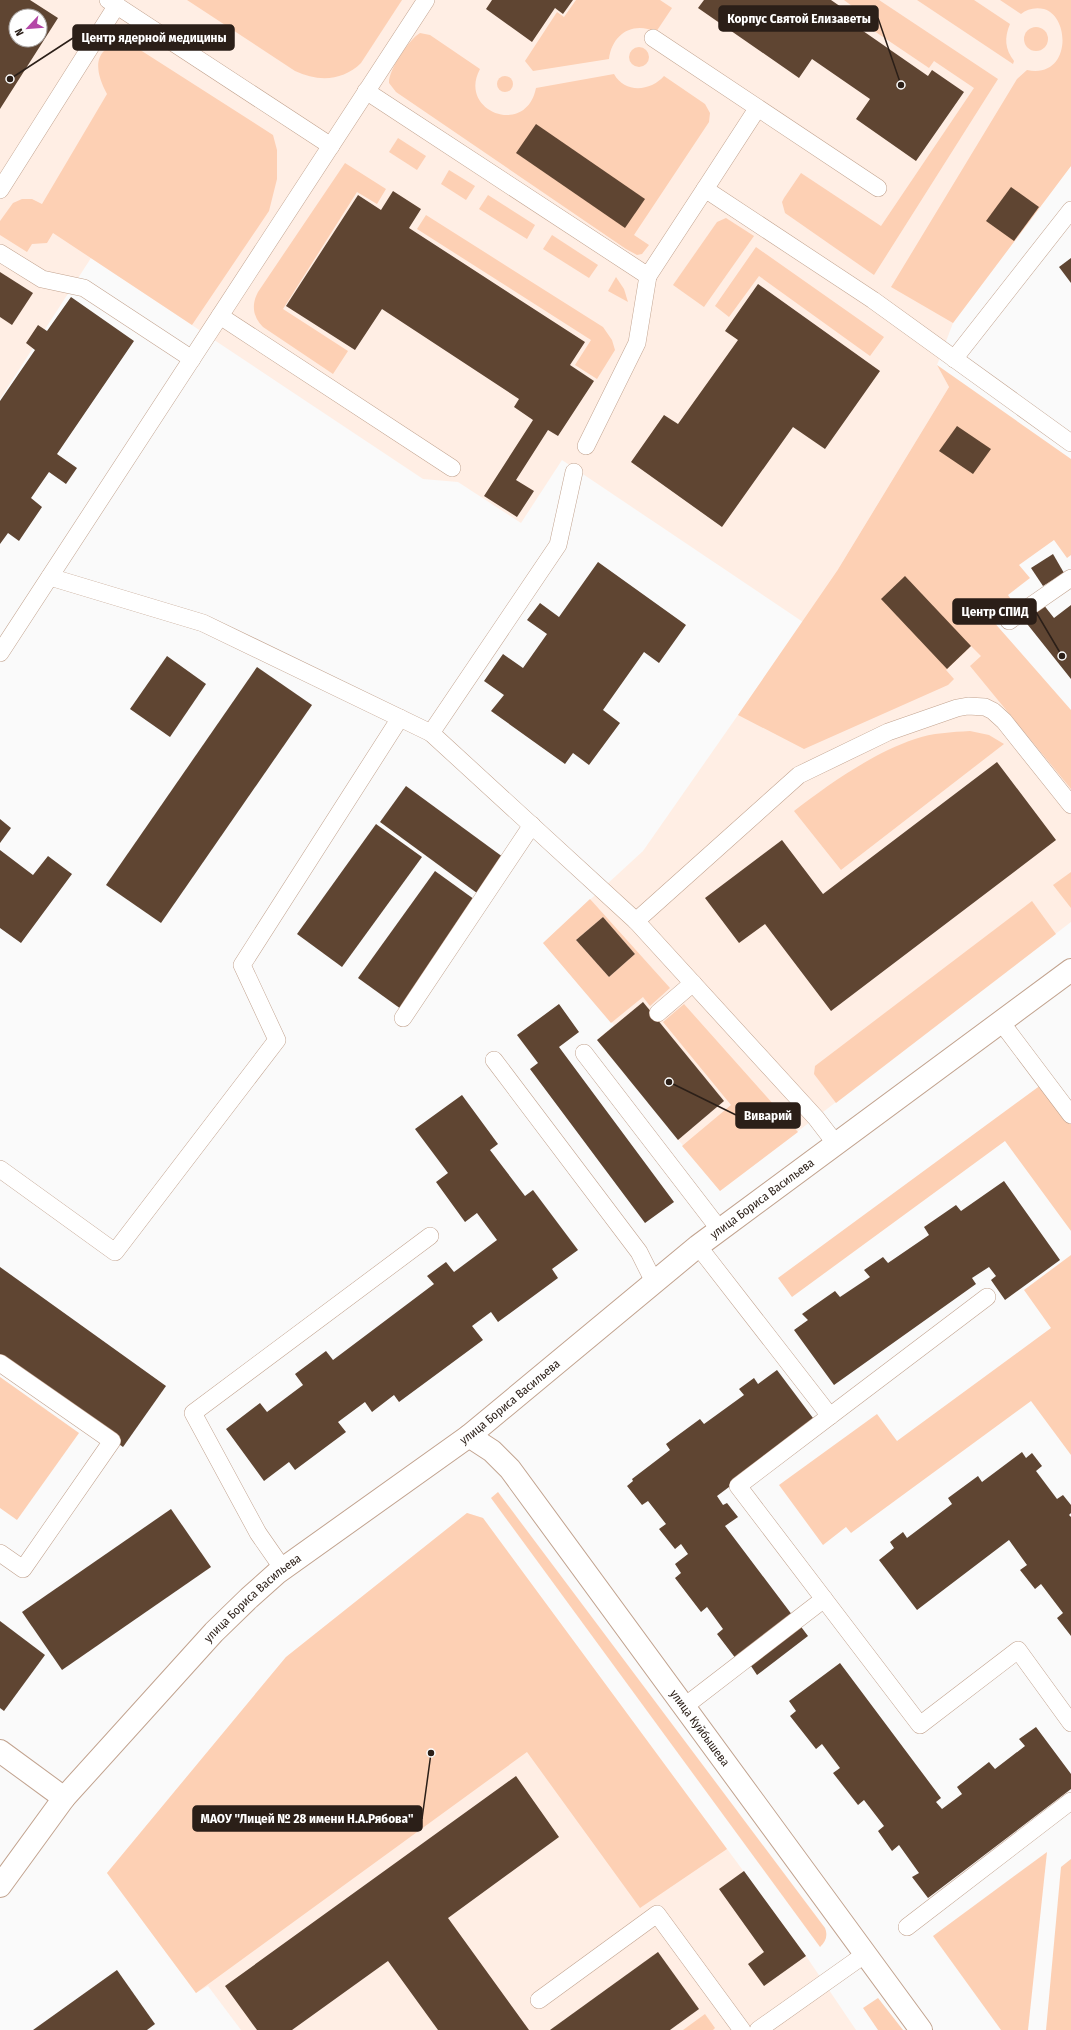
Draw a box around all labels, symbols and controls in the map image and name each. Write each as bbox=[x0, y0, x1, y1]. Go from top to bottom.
callout: Корпус Святой Елизаветы bbox=[719, 6, 878, 31]
north arrow bbox=[8, 8, 48, 48]
text: Корпус Святой Елизаветы bbox=[727, 11, 871, 26]
callout: Центр ядерной медицины bbox=[73, 25, 234, 50]
text: N bbox=[12, 26, 27, 38]
text: Центр ядерной медицины bbox=[81, 30, 227, 45]
callout: Центр СПИД bbox=[953, 599, 1036, 624]
text: Центр СПИД bbox=[962, 604, 1029, 619]
callout: Виварий bbox=[736, 1103, 800, 1128]
text: Виварий bbox=[744, 1108, 792, 1123]
street label: улица Бориса Васильева bbox=[707, 1156, 817, 1242]
street label: улица Бориса Васильева bbox=[457, 1356, 563, 1447]
street label: улица Бориса Васильева bbox=[201, 1551, 304, 1645]
street label: улица Куйбышева bbox=[667, 1687, 733, 1769]
callout: МАОУ "Лицей № 28 имени Н.А.Рябова" bbox=[193, 1806, 422, 1831]
text: МАОУ "Лицей № 28 имени Н.А.Рябова" bbox=[201, 1811, 413, 1826]

